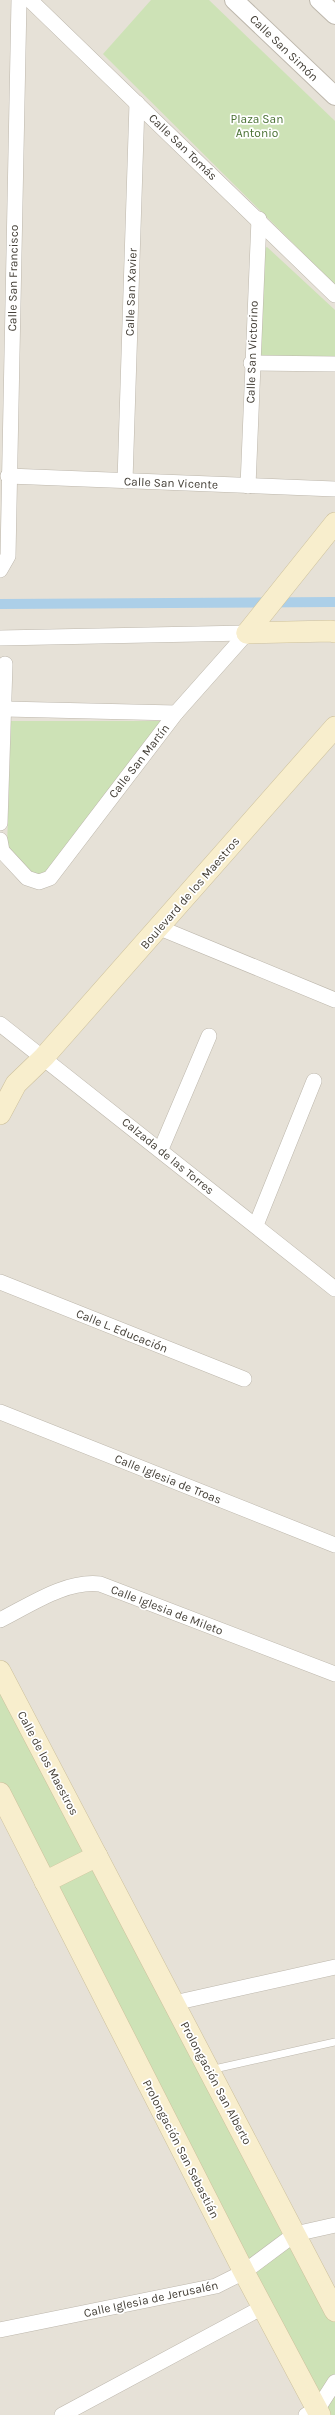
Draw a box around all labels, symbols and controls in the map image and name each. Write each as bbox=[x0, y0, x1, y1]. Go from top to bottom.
street label: Calle San Simón bbox=[247, 12, 321, 84]
street label: Calle San Tomás bbox=[146, 111, 220, 183]
park label: Plaza San Antonio bbox=[231, 112, 283, 140]
street label: Calle San Francisco bbox=[5, 224, 21, 332]
street label: Calle San Xavier bbox=[122, 247, 140, 336]
street label: Calle San Victorino bbox=[243, 300, 261, 404]
street label: Calle San Vicente bbox=[124, 474, 218, 492]
street label: Calle San Martín bbox=[106, 721, 172, 801]
street label: Boulevard de los Maestros bbox=[138, 834, 242, 952]
street label: Calzada de las Torres bbox=[119, 1115, 217, 1197]
street label: Calle L. Educación bbox=[74, 1306, 170, 1356]
street label: Calle Iglesia de Troas bbox=[113, 1451, 223, 1507]
street label: Calle Iglesia de Mileto bbox=[109, 1582, 225, 1638]
street label: Calle de los Maestros bbox=[15, 1709, 81, 1817]
street label: Prolongación San Alberto bbox=[178, 2019, 254, 2147]
street label: Prolongación San Sebastián bbox=[140, 2077, 222, 2221]
street label: Calle Iglesia de Jerusalén bbox=[82, 2278, 220, 2320]

